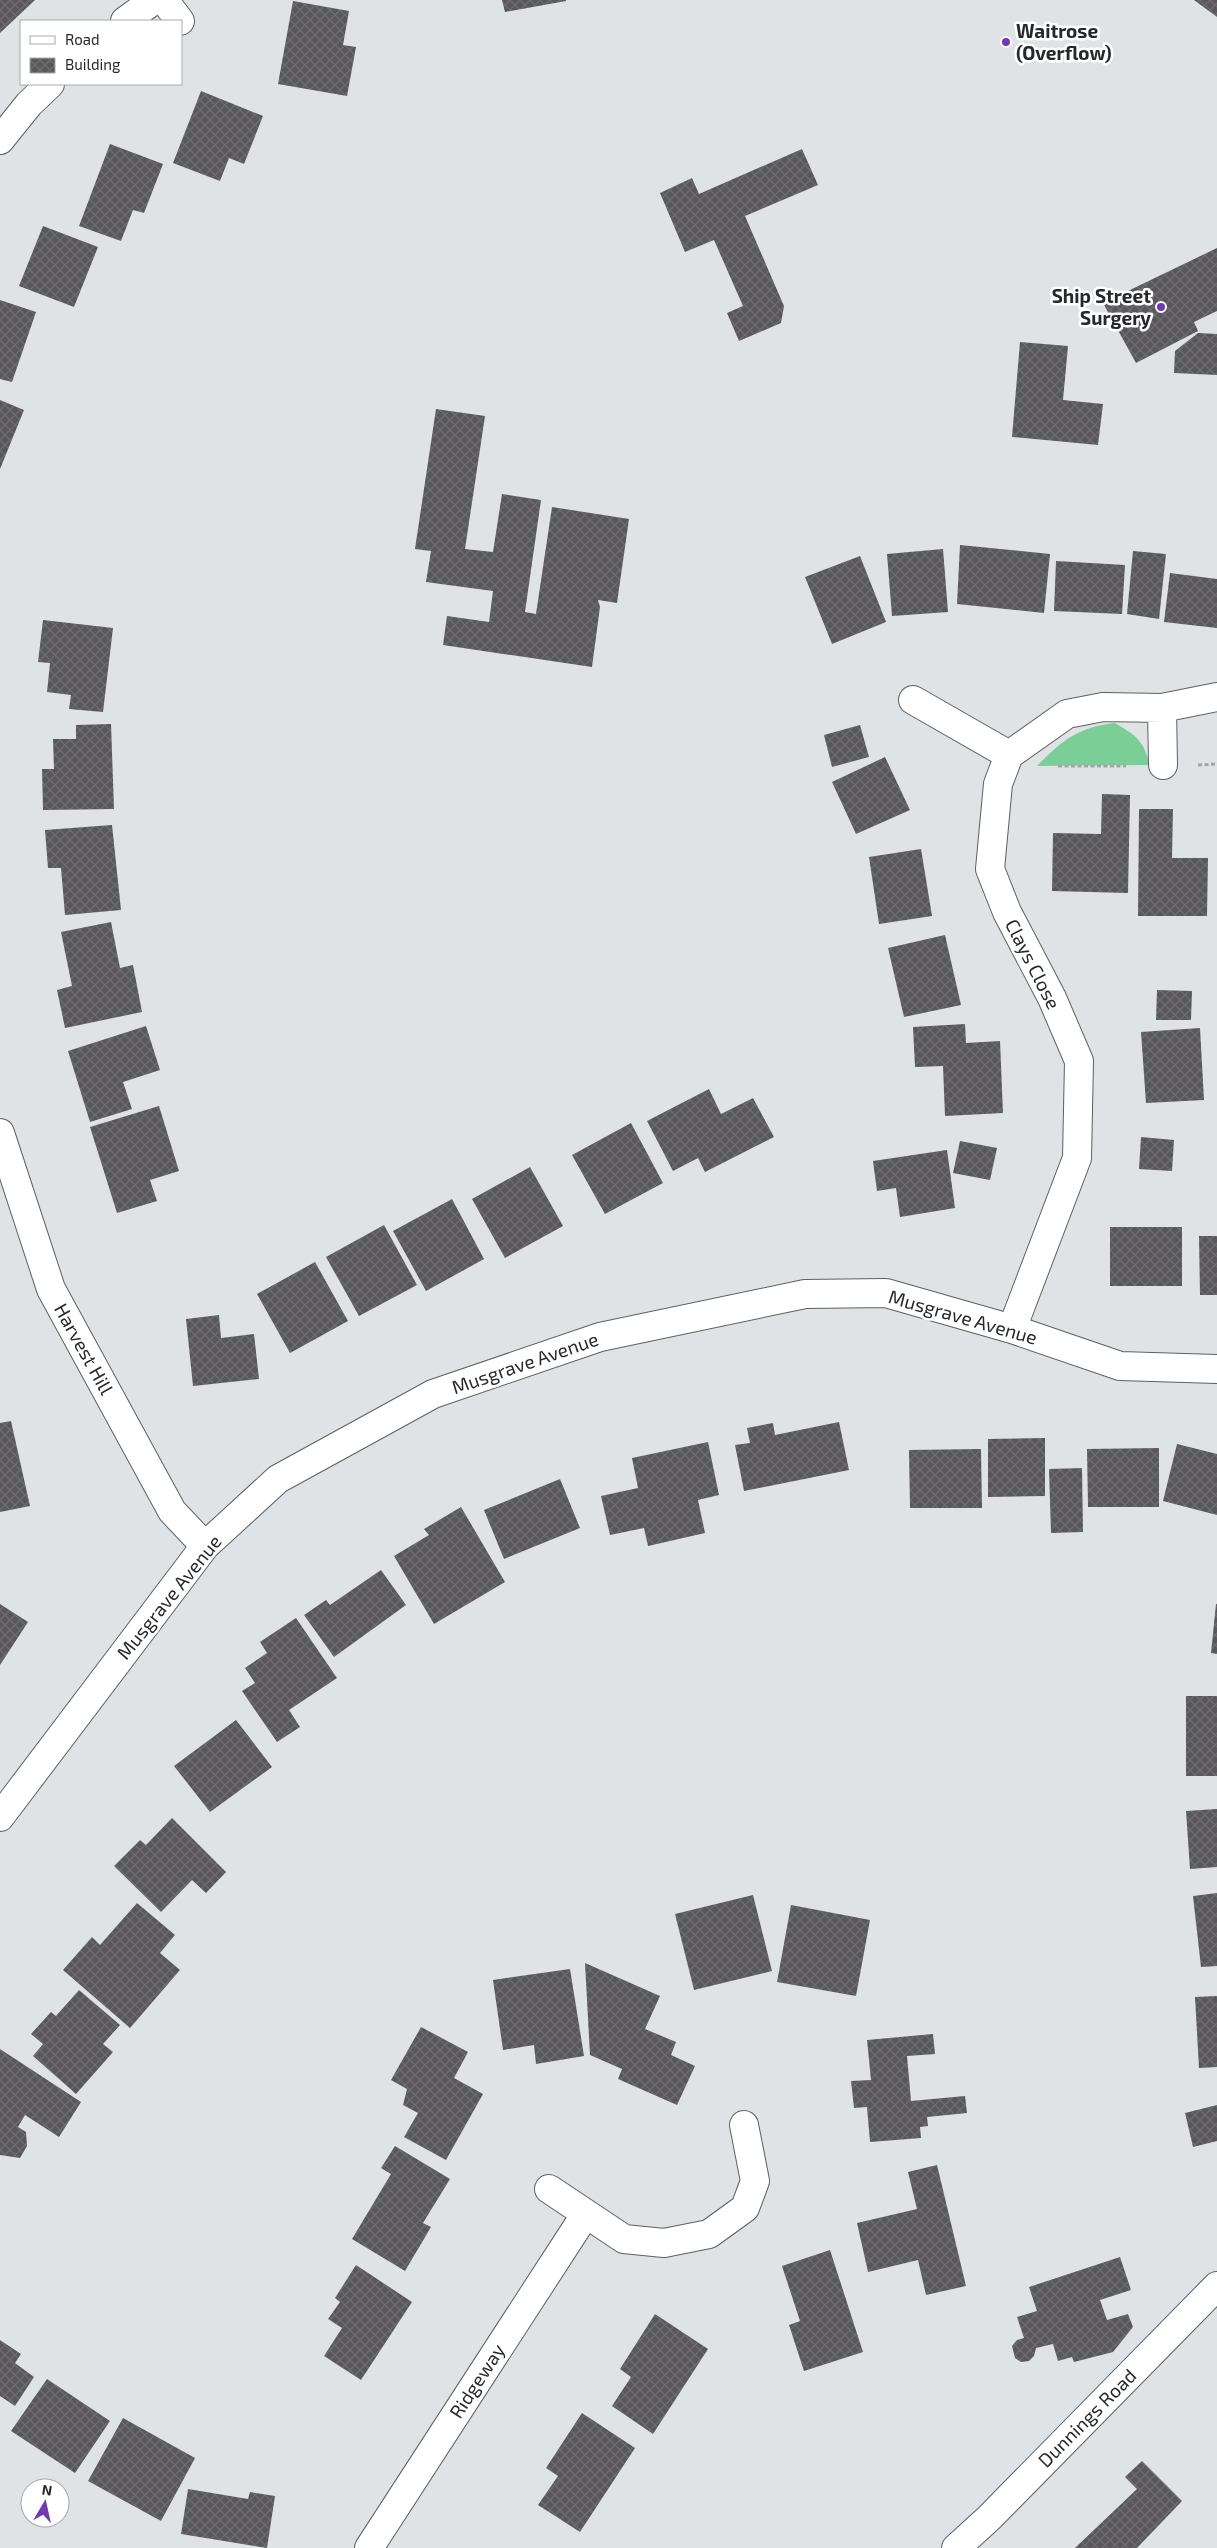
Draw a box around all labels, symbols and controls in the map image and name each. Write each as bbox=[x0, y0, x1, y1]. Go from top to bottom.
place label: Waitrose (Overflow) bbox=[1016, 19, 1112, 64]
legend bbox=[20, 20, 182, 85]
text: Road bbox=[65, 30, 100, 48]
marker: Waitrose (Overflow) bbox=[1000, 36, 1012, 48]
text: Building bbox=[65, 55, 121, 73]
place label: Ship Street Surgery bbox=[1052, 284, 1151, 330]
marker: Ship Street Surgery bbox=[1155, 301, 1167, 313]
street label: Clays Close bbox=[1001, 915, 1066, 1013]
street label: Musgrave Avenue bbox=[886, 1284, 1040, 1349]
street label: Harvest Hill bbox=[50, 1299, 119, 1399]
street label: Musgrave Avenue bbox=[449, 1327, 601, 1398]
street label: Musgrave Avenue bbox=[111, 1530, 226, 1664]
street label: Ridgeway bbox=[444, 2339, 509, 2422]
street label: Dunnings Road bbox=[1033, 2364, 1141, 2472]
north arrow bbox=[20, 2478, 70, 2528]
text: N bbox=[41, 2480, 53, 2499]

